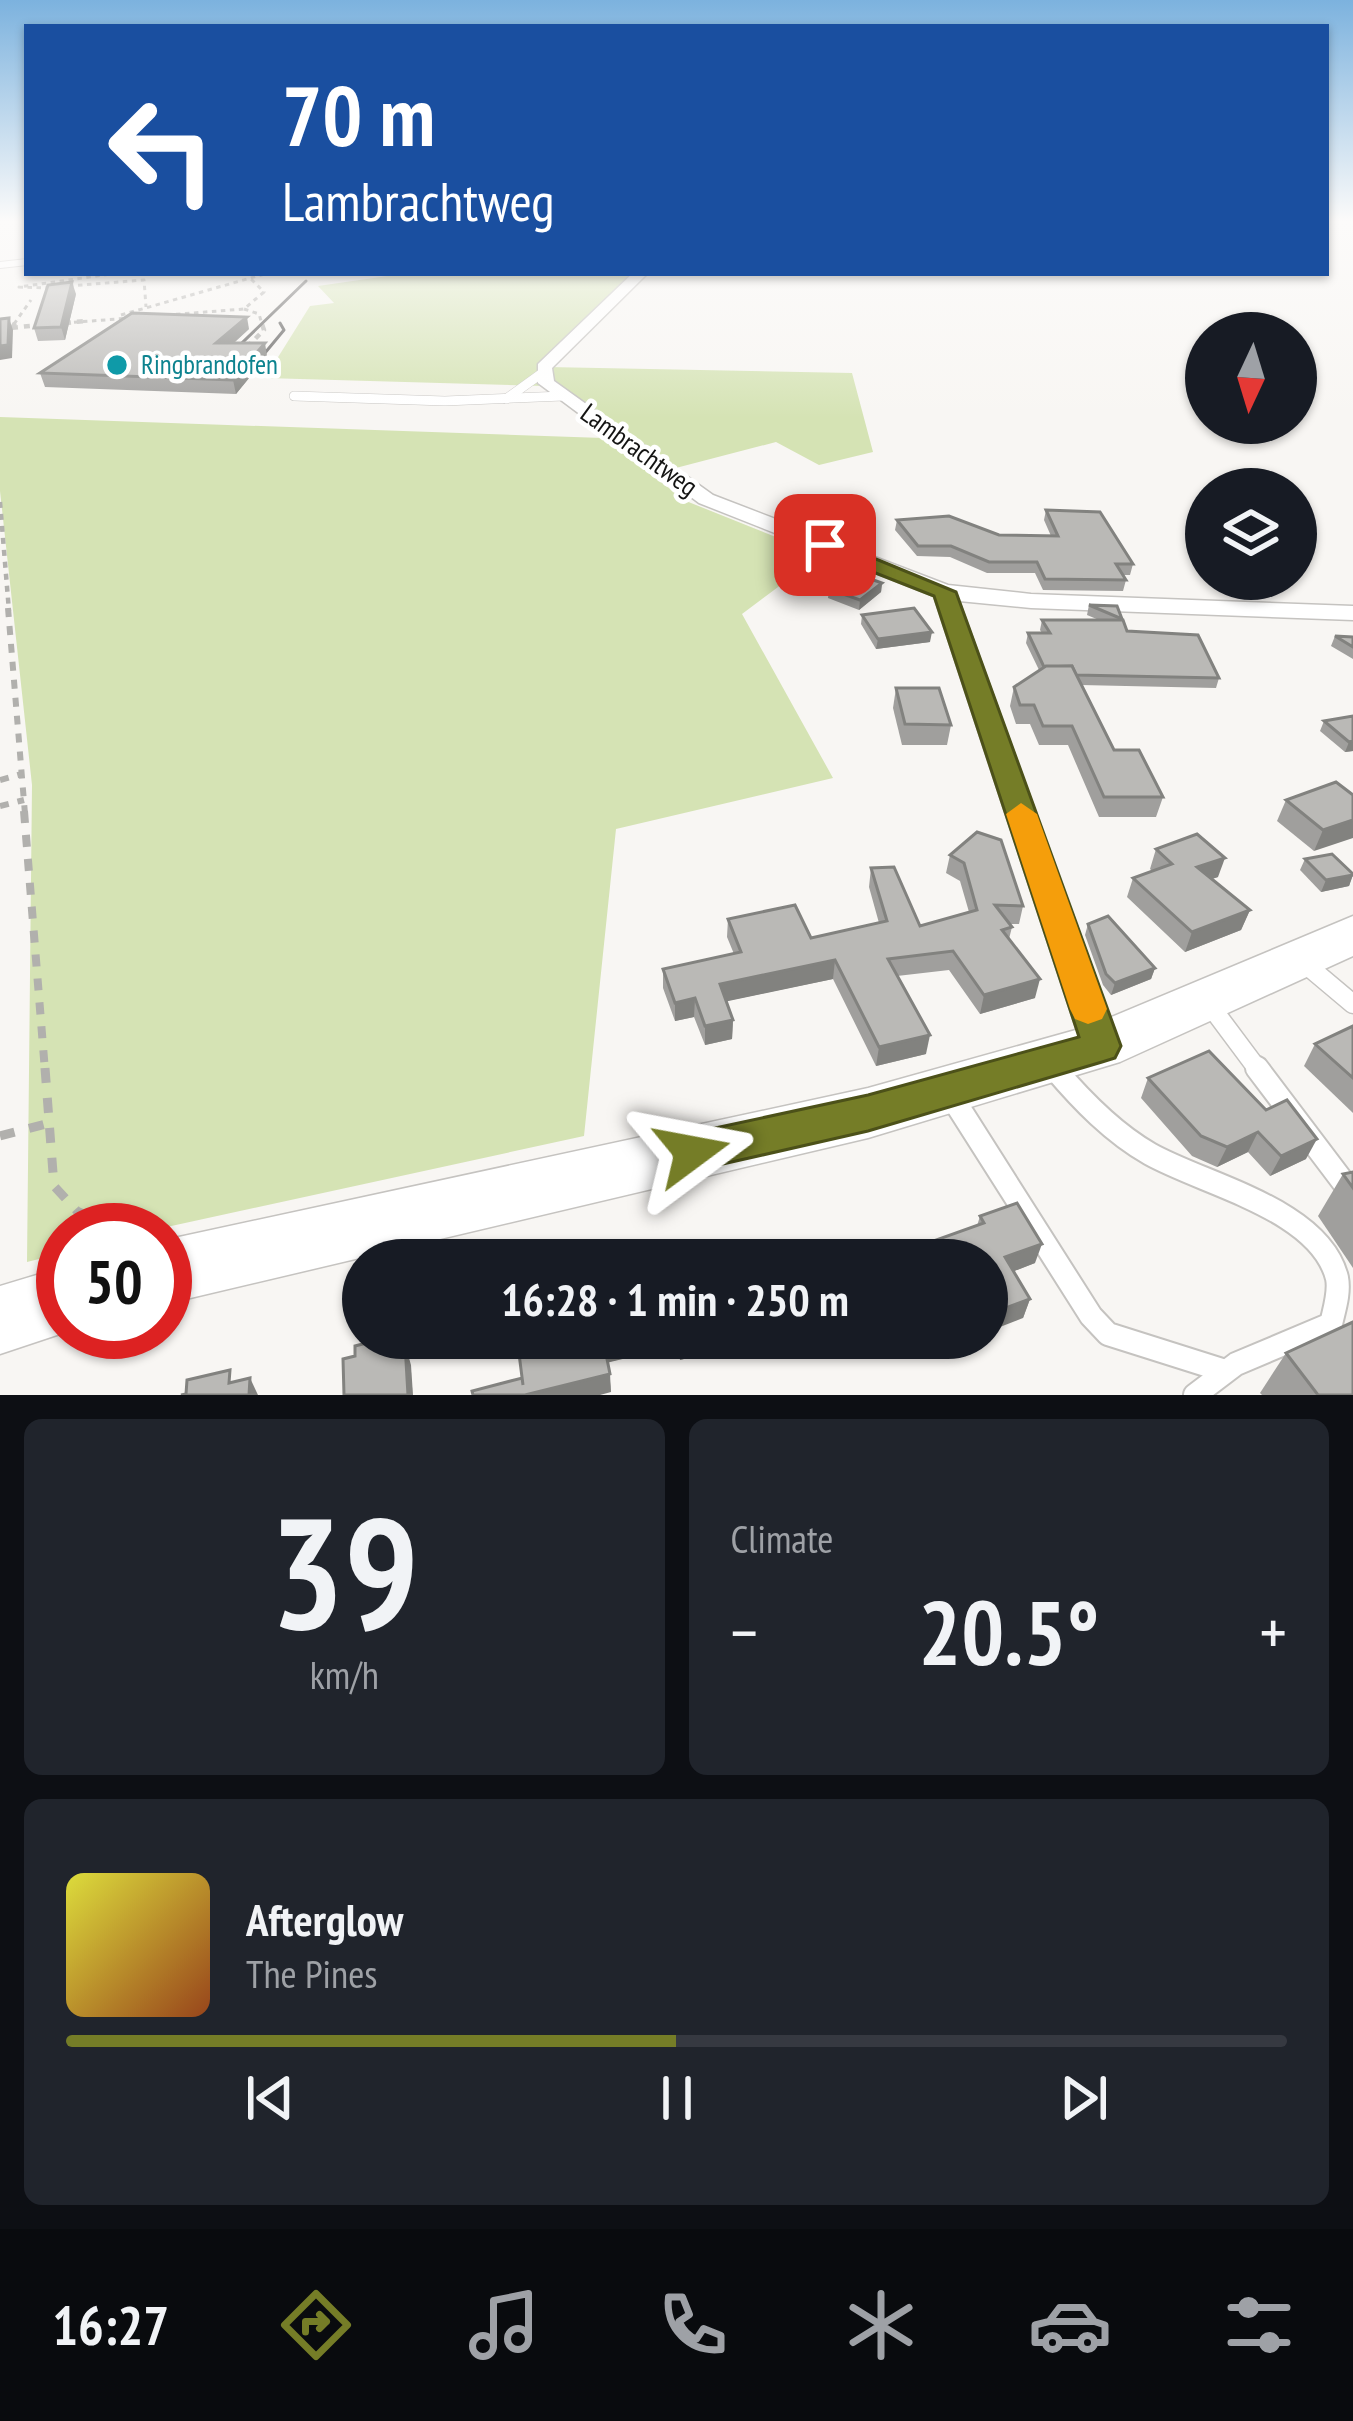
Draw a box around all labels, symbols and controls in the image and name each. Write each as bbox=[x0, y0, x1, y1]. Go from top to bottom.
text: 70 m bbox=[282, 60, 435, 169]
icon: left bbox=[84, 72, 240, 228]
text: Lambrachtweg bbox=[282, 166, 555, 236]
north arrow bbox=[1185, 312, 1317, 444]
map controls bbox=[1185, 312, 1317, 600]
place label: Ringbrandofen bbox=[141, 347, 278, 381]
marker: Ringbrandofen bbox=[104, 352, 130, 378]
street label: Lambrachtweg bbox=[574, 395, 705, 503]
button: layers bbox=[1185, 468, 1317, 600]
pin bbox=[774, 494, 876, 596]
icon: arrive bbox=[792, 512, 858, 578]
position arrow bbox=[629, 1089, 755, 1215]
speed limit sign: 50 bbox=[36, 1203, 192, 1359]
text: 16:28 · 1 min · 250 m bbox=[501, 1270, 849, 1328]
text: 39 bbox=[270, 1470, 419, 1672]
text: Climate bbox=[731, 1513, 833, 1564]
text: 20.5° bbox=[918, 1573, 1099, 1690]
text: − bbox=[731, 1589, 758, 1674]
text: + bbox=[1260, 1589, 1287, 1674]
text: km/h bbox=[310, 1649, 379, 1700]
text: Afterglow bbox=[246, 1890, 403, 1948]
text: The Pines bbox=[246, 1948, 377, 1999]
icon: previous bbox=[237, 2065, 303, 2131]
icon: pause bbox=[644, 2065, 710, 2131]
icon: next bbox=[1051, 2065, 1117, 2131]
icon: directions bbox=[274, 2283, 358, 2367]
icon: music bbox=[462, 2283, 546, 2367]
icon: phone bbox=[651, 2283, 735, 2367]
icon: climate bbox=[839, 2283, 923, 2367]
icon: car bbox=[1028, 2283, 1112, 2367]
icon: filters bbox=[1217, 2283, 1301, 2367]
text: 16:27 bbox=[52, 2290, 169, 2360]

